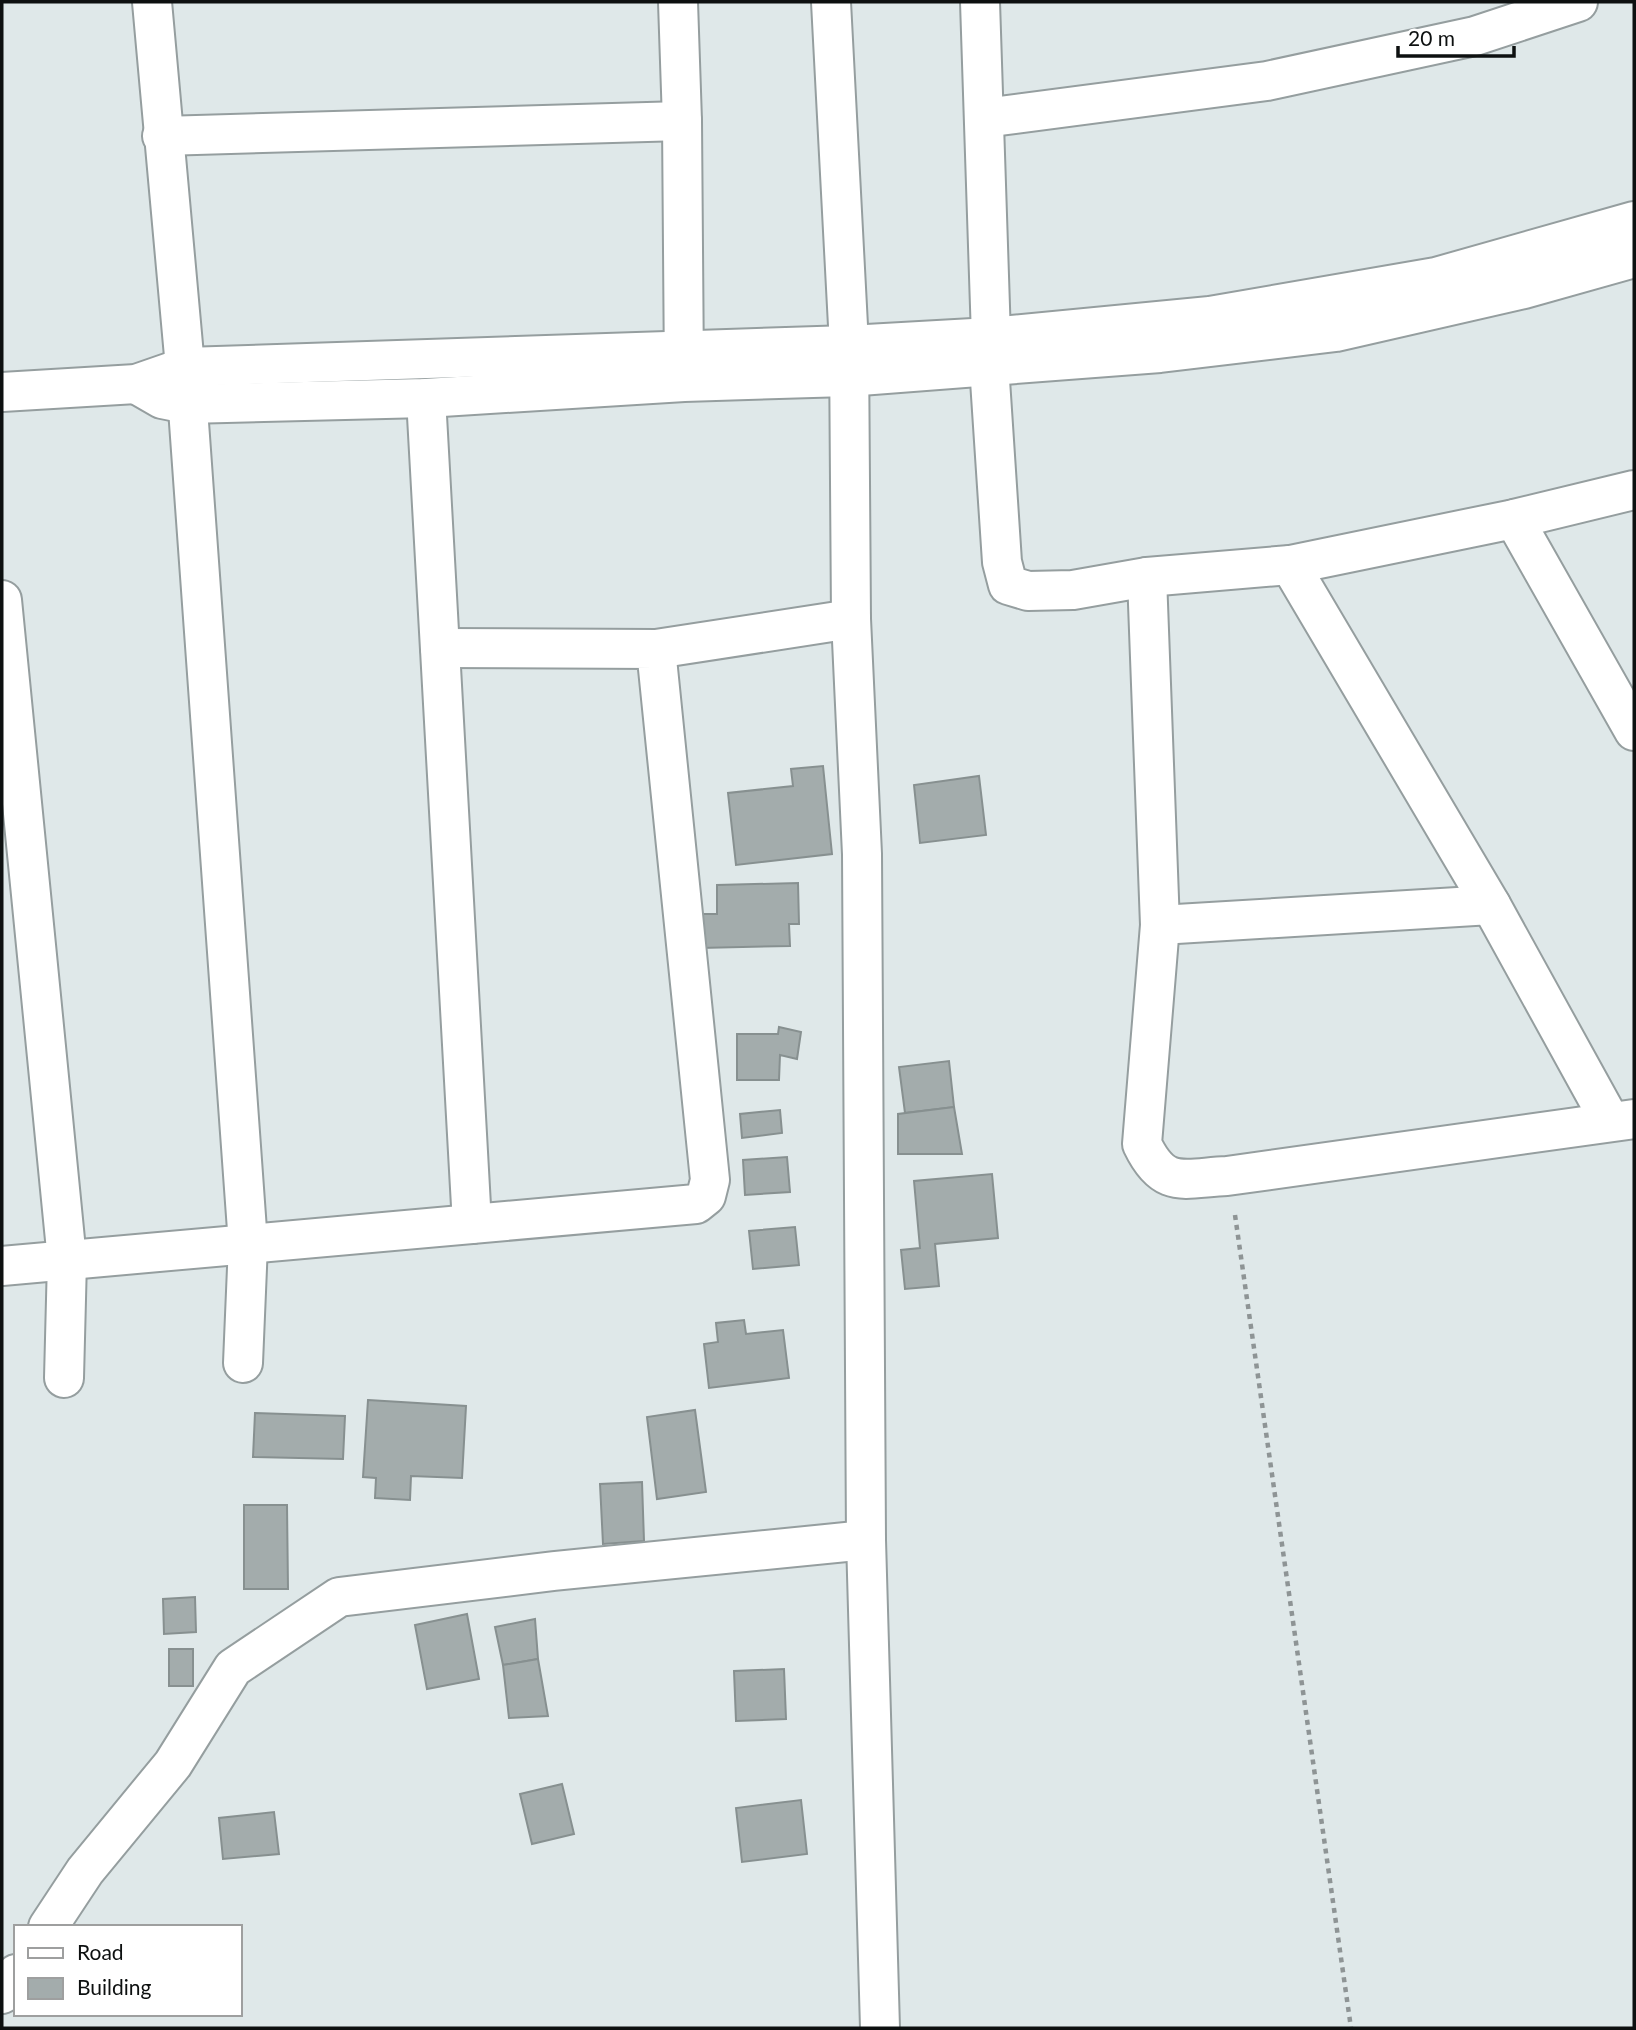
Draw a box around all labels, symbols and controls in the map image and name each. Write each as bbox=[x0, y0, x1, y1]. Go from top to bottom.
scale bar bbox=[1398, 14, 1514, 58]
text: 20 m bbox=[1408, 25, 1455, 50]
legend bbox=[14, 1925, 242, 2016]
text: Road bbox=[77, 1939, 124, 1964]
text: Building bbox=[77, 1974, 152, 1999]

